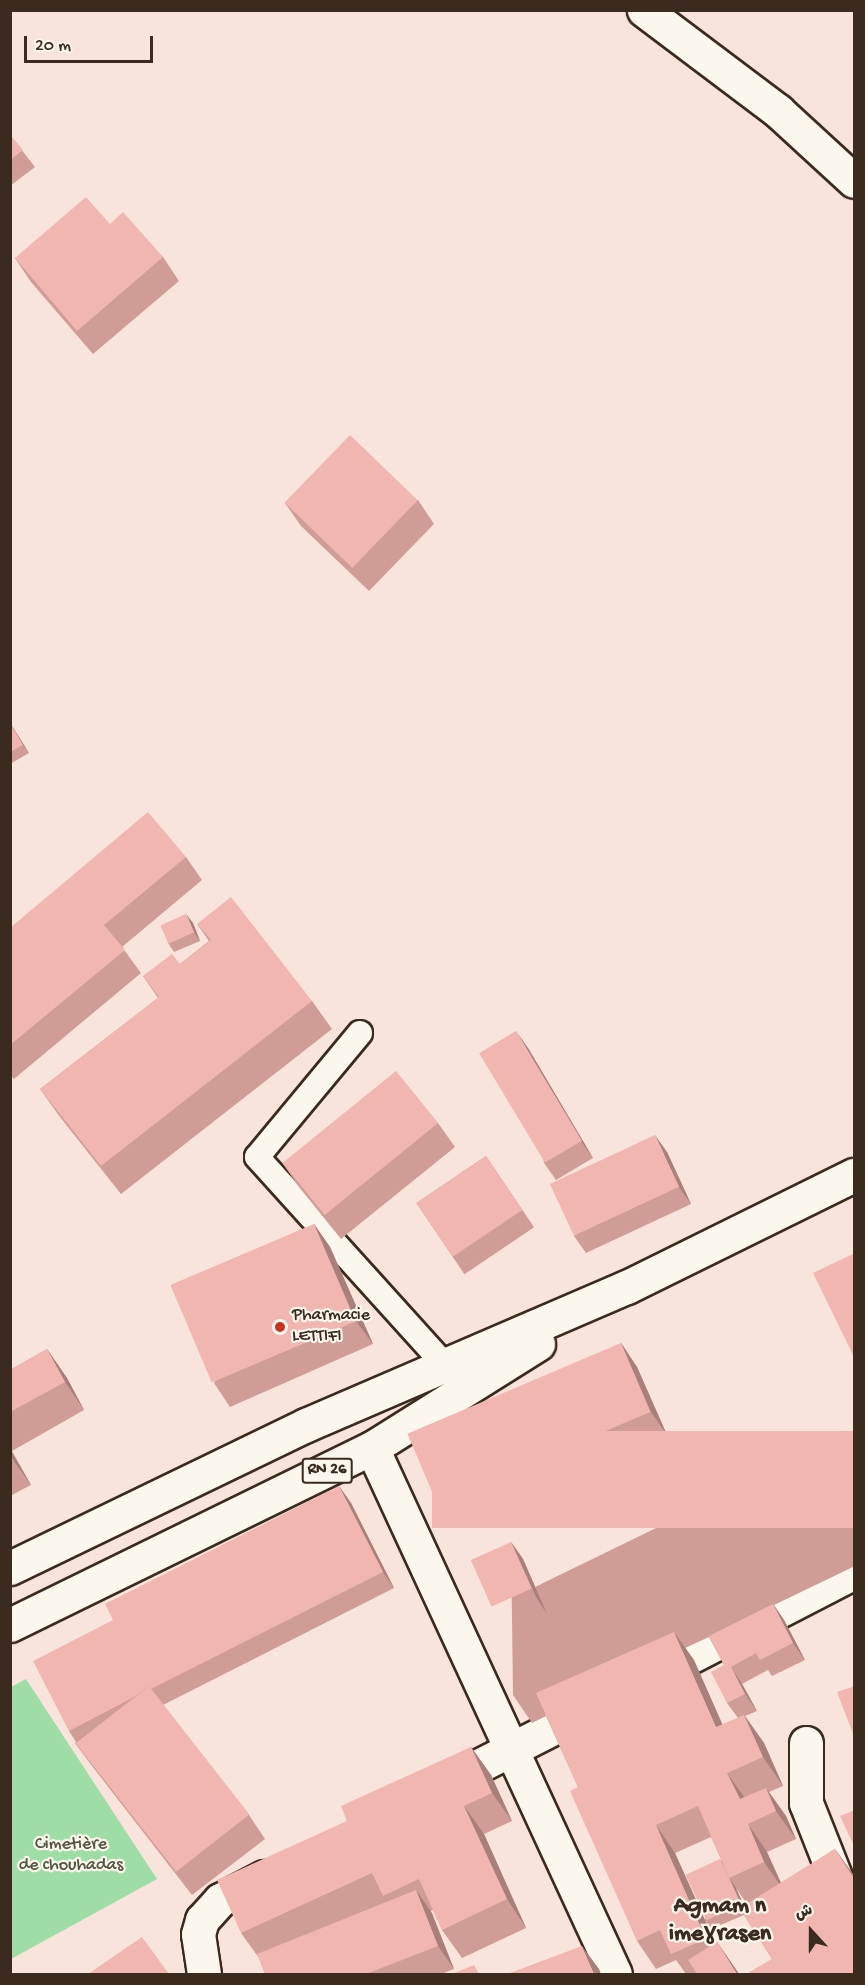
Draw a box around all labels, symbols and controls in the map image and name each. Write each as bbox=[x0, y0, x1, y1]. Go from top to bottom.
scale bar bbox=[27, 24, 156, 62]
text: 20 m bbox=[35, 36, 71, 57]
place label: Pharmacie LETTIFI bbox=[292, 1306, 370, 1348]
marker: Pharmacie LETTIFI bbox=[273, 1320, 287, 1334]
road number: RN 26 bbox=[302, 1458, 352, 1484]
park label: Cimetière de chouhadas bbox=[19, 1835, 123, 1878]
district label: Agmam n imeɣrasen bbox=[669, 1893, 771, 1949]
north arrow bbox=[781, 1901, 841, 1961]
text: ش bbox=[793, 1902, 816, 1926]

